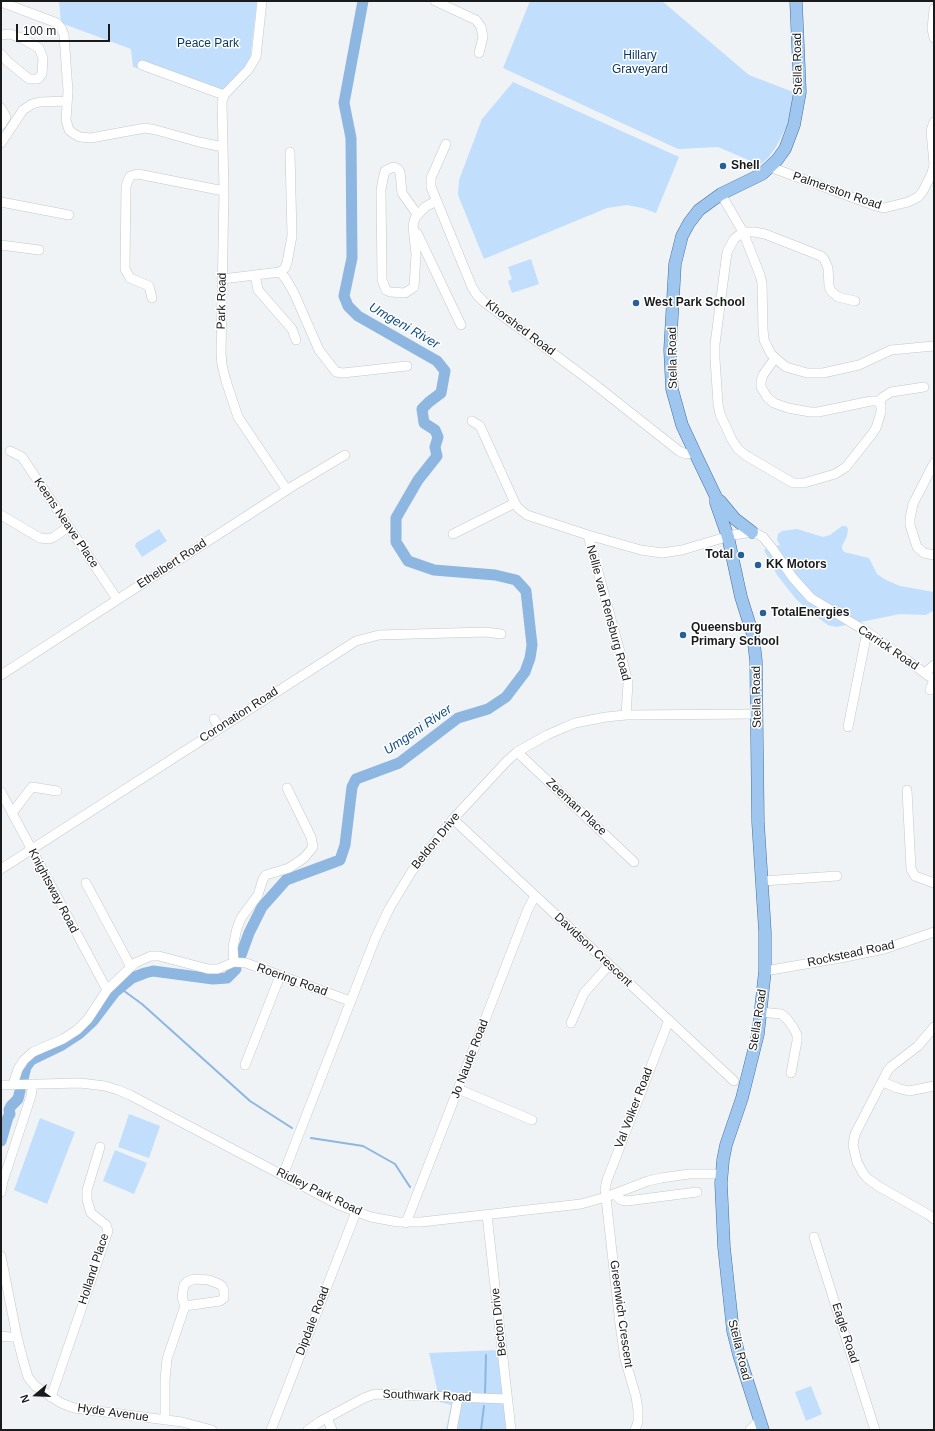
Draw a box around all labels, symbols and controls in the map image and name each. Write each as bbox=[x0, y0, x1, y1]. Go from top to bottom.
scale bar bbox=[18, 16, 112, 42]
text: 100 m bbox=[23, 24, 56, 38]
street label: Stella Road bbox=[790, 33, 806, 95]
park label: Peace Park bbox=[177, 37, 239, 51]
park label: Hillary Graveyard bbox=[612, 49, 668, 77]
place label: Shell bbox=[731, 159, 760, 173]
marker: Shell bbox=[718, 161, 728, 171]
street label: Palmerston Road bbox=[791, 169, 883, 213]
street label: Park Road bbox=[214, 273, 230, 329]
place label: West Park School bbox=[644, 296, 745, 310]
street label: Khorshed Road bbox=[482, 297, 558, 359]
marker: West Park School bbox=[631, 298, 641, 308]
water label: Umgeni River bbox=[366, 300, 442, 352]
street label: Stella Road bbox=[665, 327, 681, 389]
street label: Keens Neave Place bbox=[31, 475, 101, 571]
street label: Ethelbert Road bbox=[135, 536, 209, 592]
street label: Nellie van Rensburg Road bbox=[583, 543, 633, 683]
place label: Total bbox=[705, 548, 733, 562]
marker: Total bbox=[736, 550, 746, 560]
place label: KK Motors bbox=[766, 558, 827, 572]
marker: KK Motors bbox=[753, 560, 763, 570]
place label: TotalEnergies bbox=[771, 606, 849, 620]
marker: TotalEnergies bbox=[758, 608, 768, 618]
place label: Queensburg Primary School bbox=[691, 621, 779, 649]
street label: Carrick Road bbox=[855, 622, 921, 674]
marker: Queensburg Primary School bbox=[678, 630, 688, 640]
street label: Stella Road bbox=[749, 666, 765, 728]
street label: Coronation Road bbox=[197, 684, 281, 746]
water label: Umgeni River bbox=[381, 702, 455, 758]
street label: Zeeman Place bbox=[543, 775, 609, 839]
street label: Beldon Drive bbox=[409, 810, 463, 872]
street label: Knightsway Road bbox=[25, 846, 81, 936]
street label: Davidson Crescent bbox=[551, 910, 635, 990]
street label: Rockstead Road bbox=[806, 938, 896, 970]
street label: Roering Road bbox=[255, 961, 329, 999]
street label: Stella Road bbox=[746, 988, 770, 1052]
street label: Jo Naude Road bbox=[448, 1017, 492, 1101]
street label: Val Volker Road bbox=[612, 1066, 656, 1150]
street label: Ridley Park Road bbox=[274, 1165, 364, 1219]
street label: Holland Place bbox=[76, 1232, 112, 1306]
street label: Greenwich Crescent bbox=[606, 1259, 636, 1369]
street label: Dipdale Road bbox=[293, 1284, 333, 1358]
street label: Becton Drive bbox=[488, 1287, 510, 1357]
street label: Eagle Road bbox=[828, 1301, 862, 1365]
street label: Stella Road bbox=[725, 1318, 753, 1382]
north arrow bbox=[16, 1375, 56, 1415]
street label: Southwark Road bbox=[382, 1387, 472, 1405]
text: N bbox=[18, 1393, 32, 1405]
street label: Hyde Avenue bbox=[76, 1401, 150, 1425]

